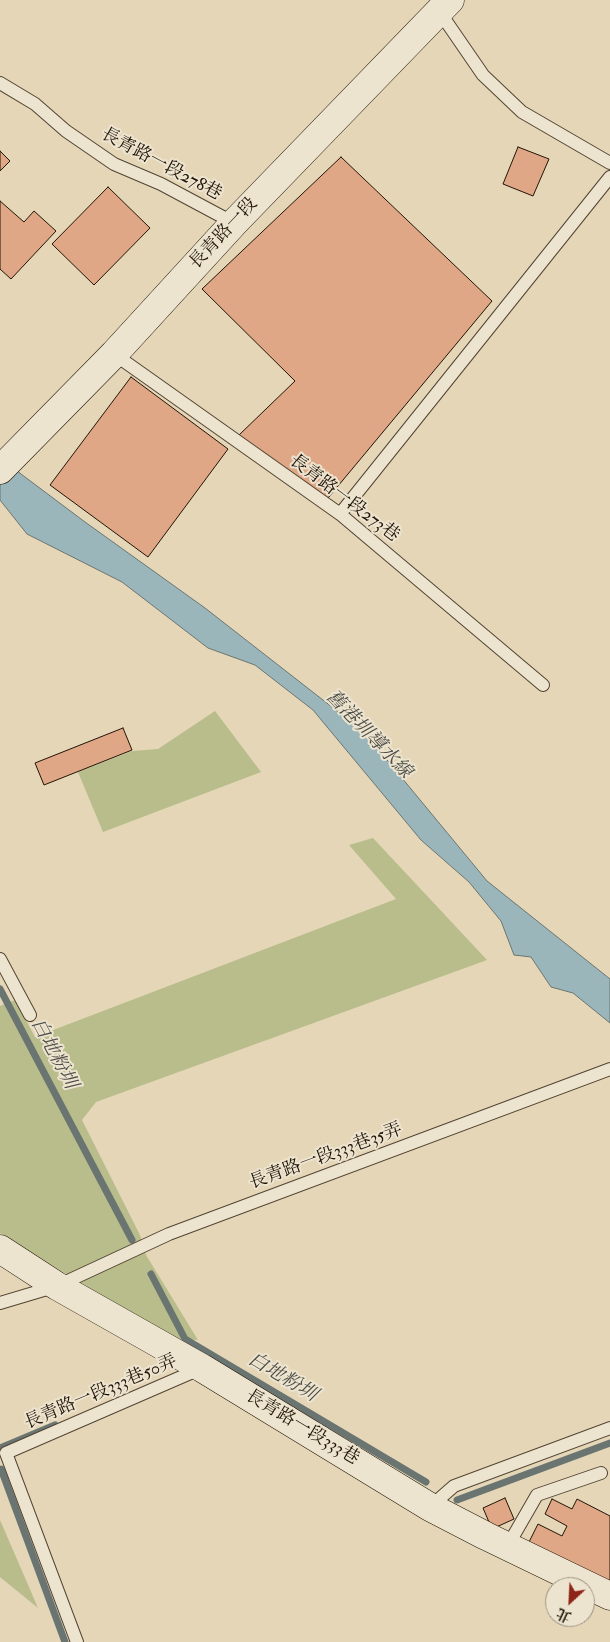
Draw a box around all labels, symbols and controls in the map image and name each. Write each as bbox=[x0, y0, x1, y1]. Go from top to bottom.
street label: 長青路一段278巷 bbox=[97, 124, 225, 206]
street label: 長青路一段 bbox=[185, 194, 263, 274]
street label: 長青路一段273巷 bbox=[285, 451, 403, 547]
water label: 舊港圳導水線 bbox=[320, 686, 416, 784]
water label: 白地粉圳 bbox=[25, 1015, 81, 1093]
street label: 長青路一段333巷35弄 bbox=[246, 1119, 406, 1195]
water label: 白地粉圳 bbox=[244, 1349, 320, 1407]
street label: 長青路一段333巷50弄 bbox=[21, 1351, 181, 1435]
street label: 長青路一段333巷 bbox=[241, 1386, 363, 1470]
north arrow bbox=[545, 1577, 595, 1627]
text: 北 bbox=[554, 1604, 574, 1626]

